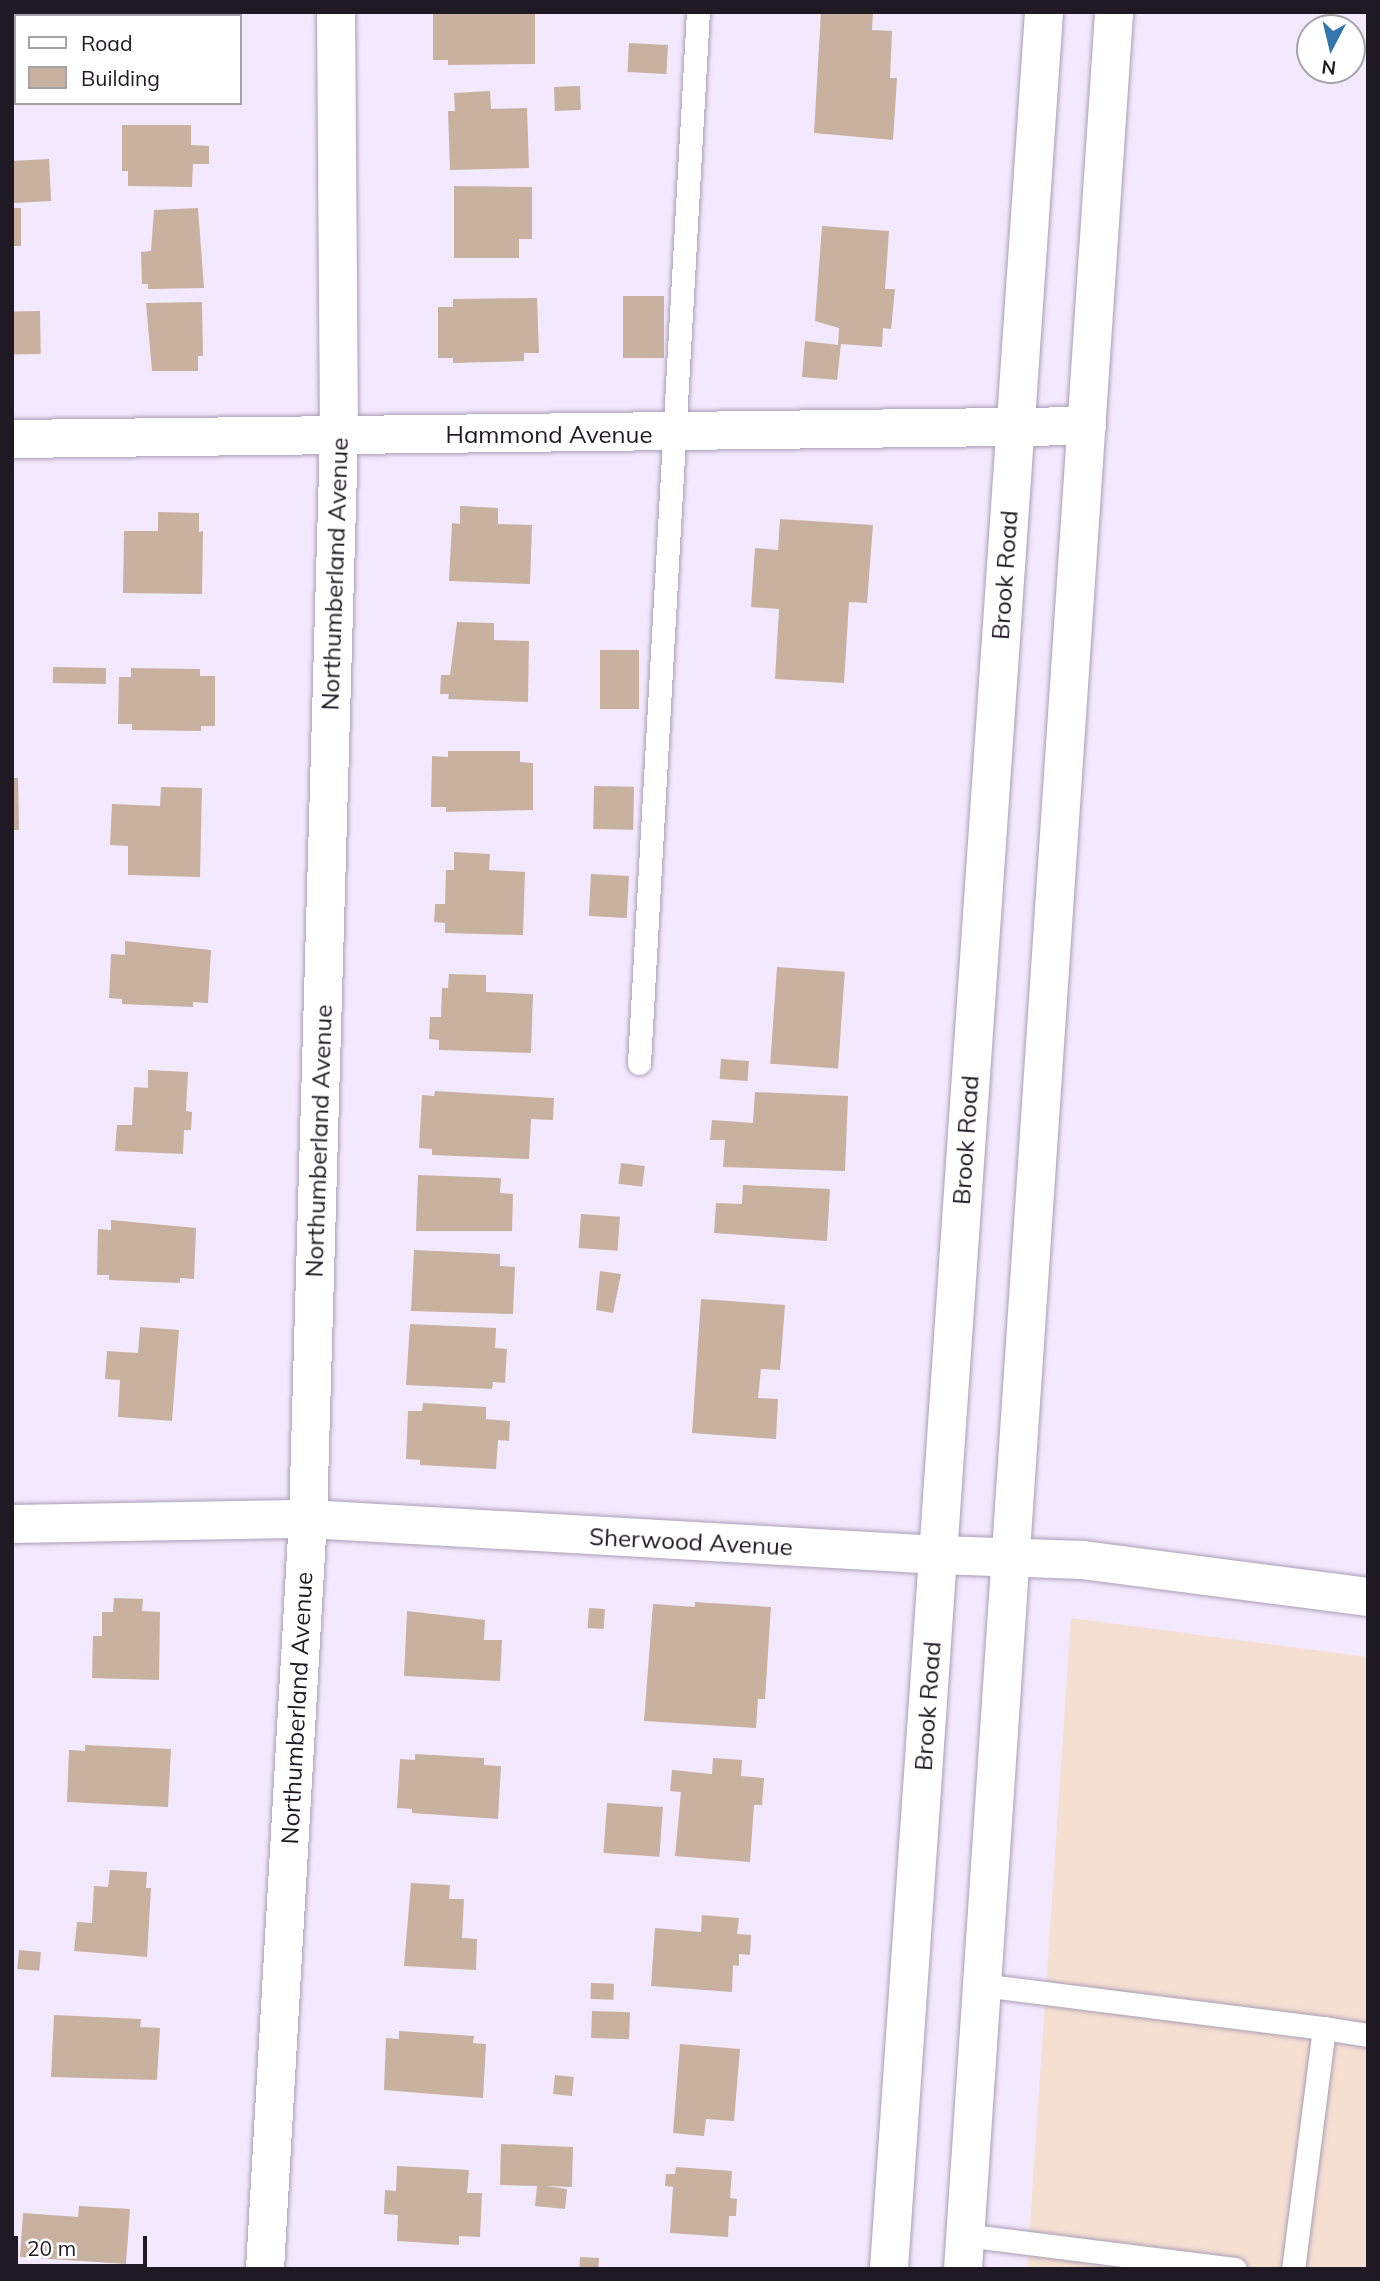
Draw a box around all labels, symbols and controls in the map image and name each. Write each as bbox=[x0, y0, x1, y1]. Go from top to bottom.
legend bbox=[14, 14, 242, 105]
north arrow bbox=[1296, 14, 1366, 84]
text: Road bbox=[81, 30, 132, 56]
text: N bbox=[1320, 55, 1337, 81]
text: Building bbox=[81, 65, 160, 91]
street label: Hammond Avenue bbox=[446, 421, 652, 449]
street label: Northumberland Avenue bbox=[316, 437, 354, 711]
street label: Brook Road bbox=[986, 509, 1024, 641]
street label: Northumberland Avenue bbox=[300, 1004, 338, 1278]
street label: Brook Road bbox=[947, 1074, 985, 1206]
street label: Sherwood Avenue bbox=[588, 1522, 794, 1562]
street label: Northumberland Avenue bbox=[275, 1571, 319, 1845]
street label: Brook Road bbox=[909, 1640, 947, 1772]
scale bar bbox=[18, 2222, 150, 2266]
text: 20 m bbox=[27, 2235, 76, 2261]

